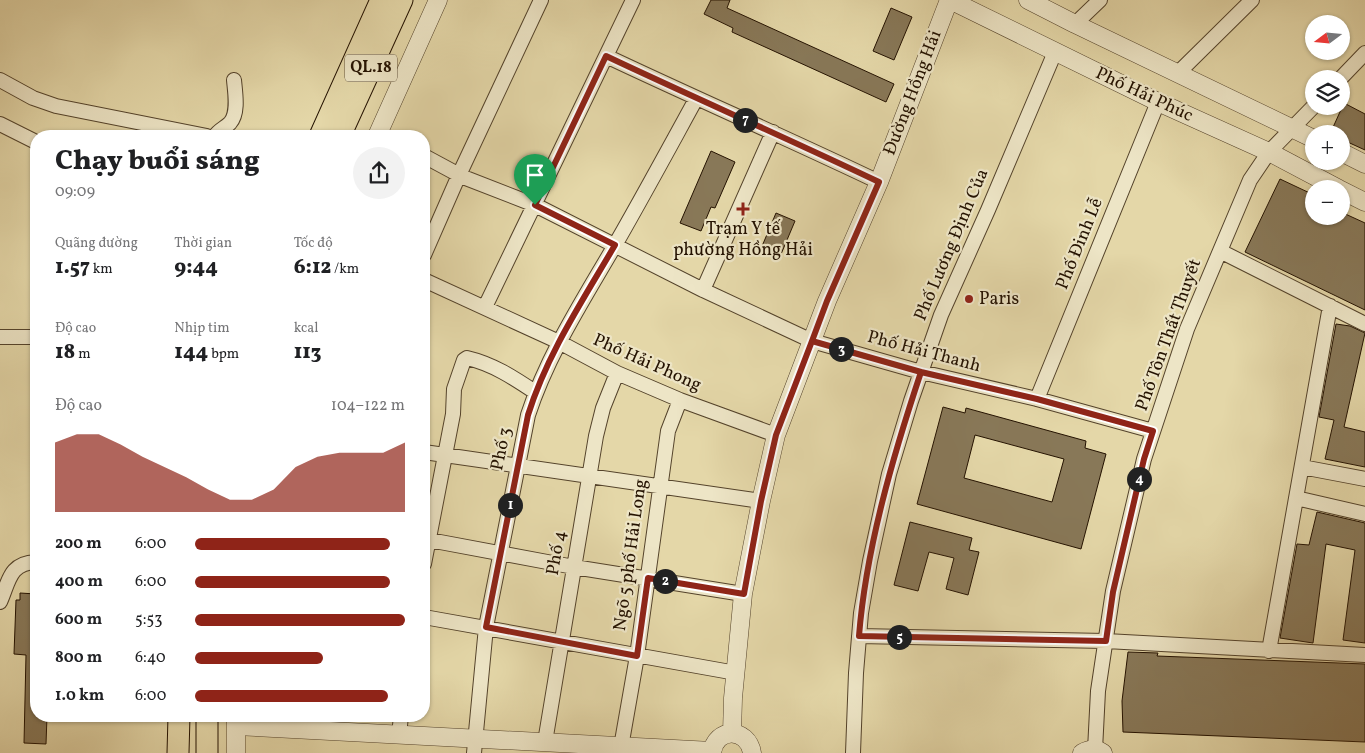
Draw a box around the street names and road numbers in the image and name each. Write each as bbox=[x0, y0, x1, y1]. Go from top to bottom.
street label: Đường Hồng Hải bbox=[878, 27, 948, 159]
road number: QL.18 bbox=[345, 54, 397, 82]
street label: Phố Hải Phúc bbox=[1091, 61, 1197, 129]
street label: Phố Lương Định Của bbox=[909, 165, 995, 325]
street label: Phố Đinh Lễ bbox=[1050, 195, 1110, 293]
street label: Phố Tôn Thất Thuyết bbox=[1130, 255, 1208, 415]
street label: Phố Hải Thanh bbox=[864, 325, 984, 379]
street label: Phố Hải Phong bbox=[589, 328, 705, 398]
street label: Phố 3 bbox=[485, 425, 519, 473]
street label: Ngõ 5 phố Hải Long bbox=[608, 477, 654, 633]
street label: Phố 4 bbox=[541, 529, 573, 577]

